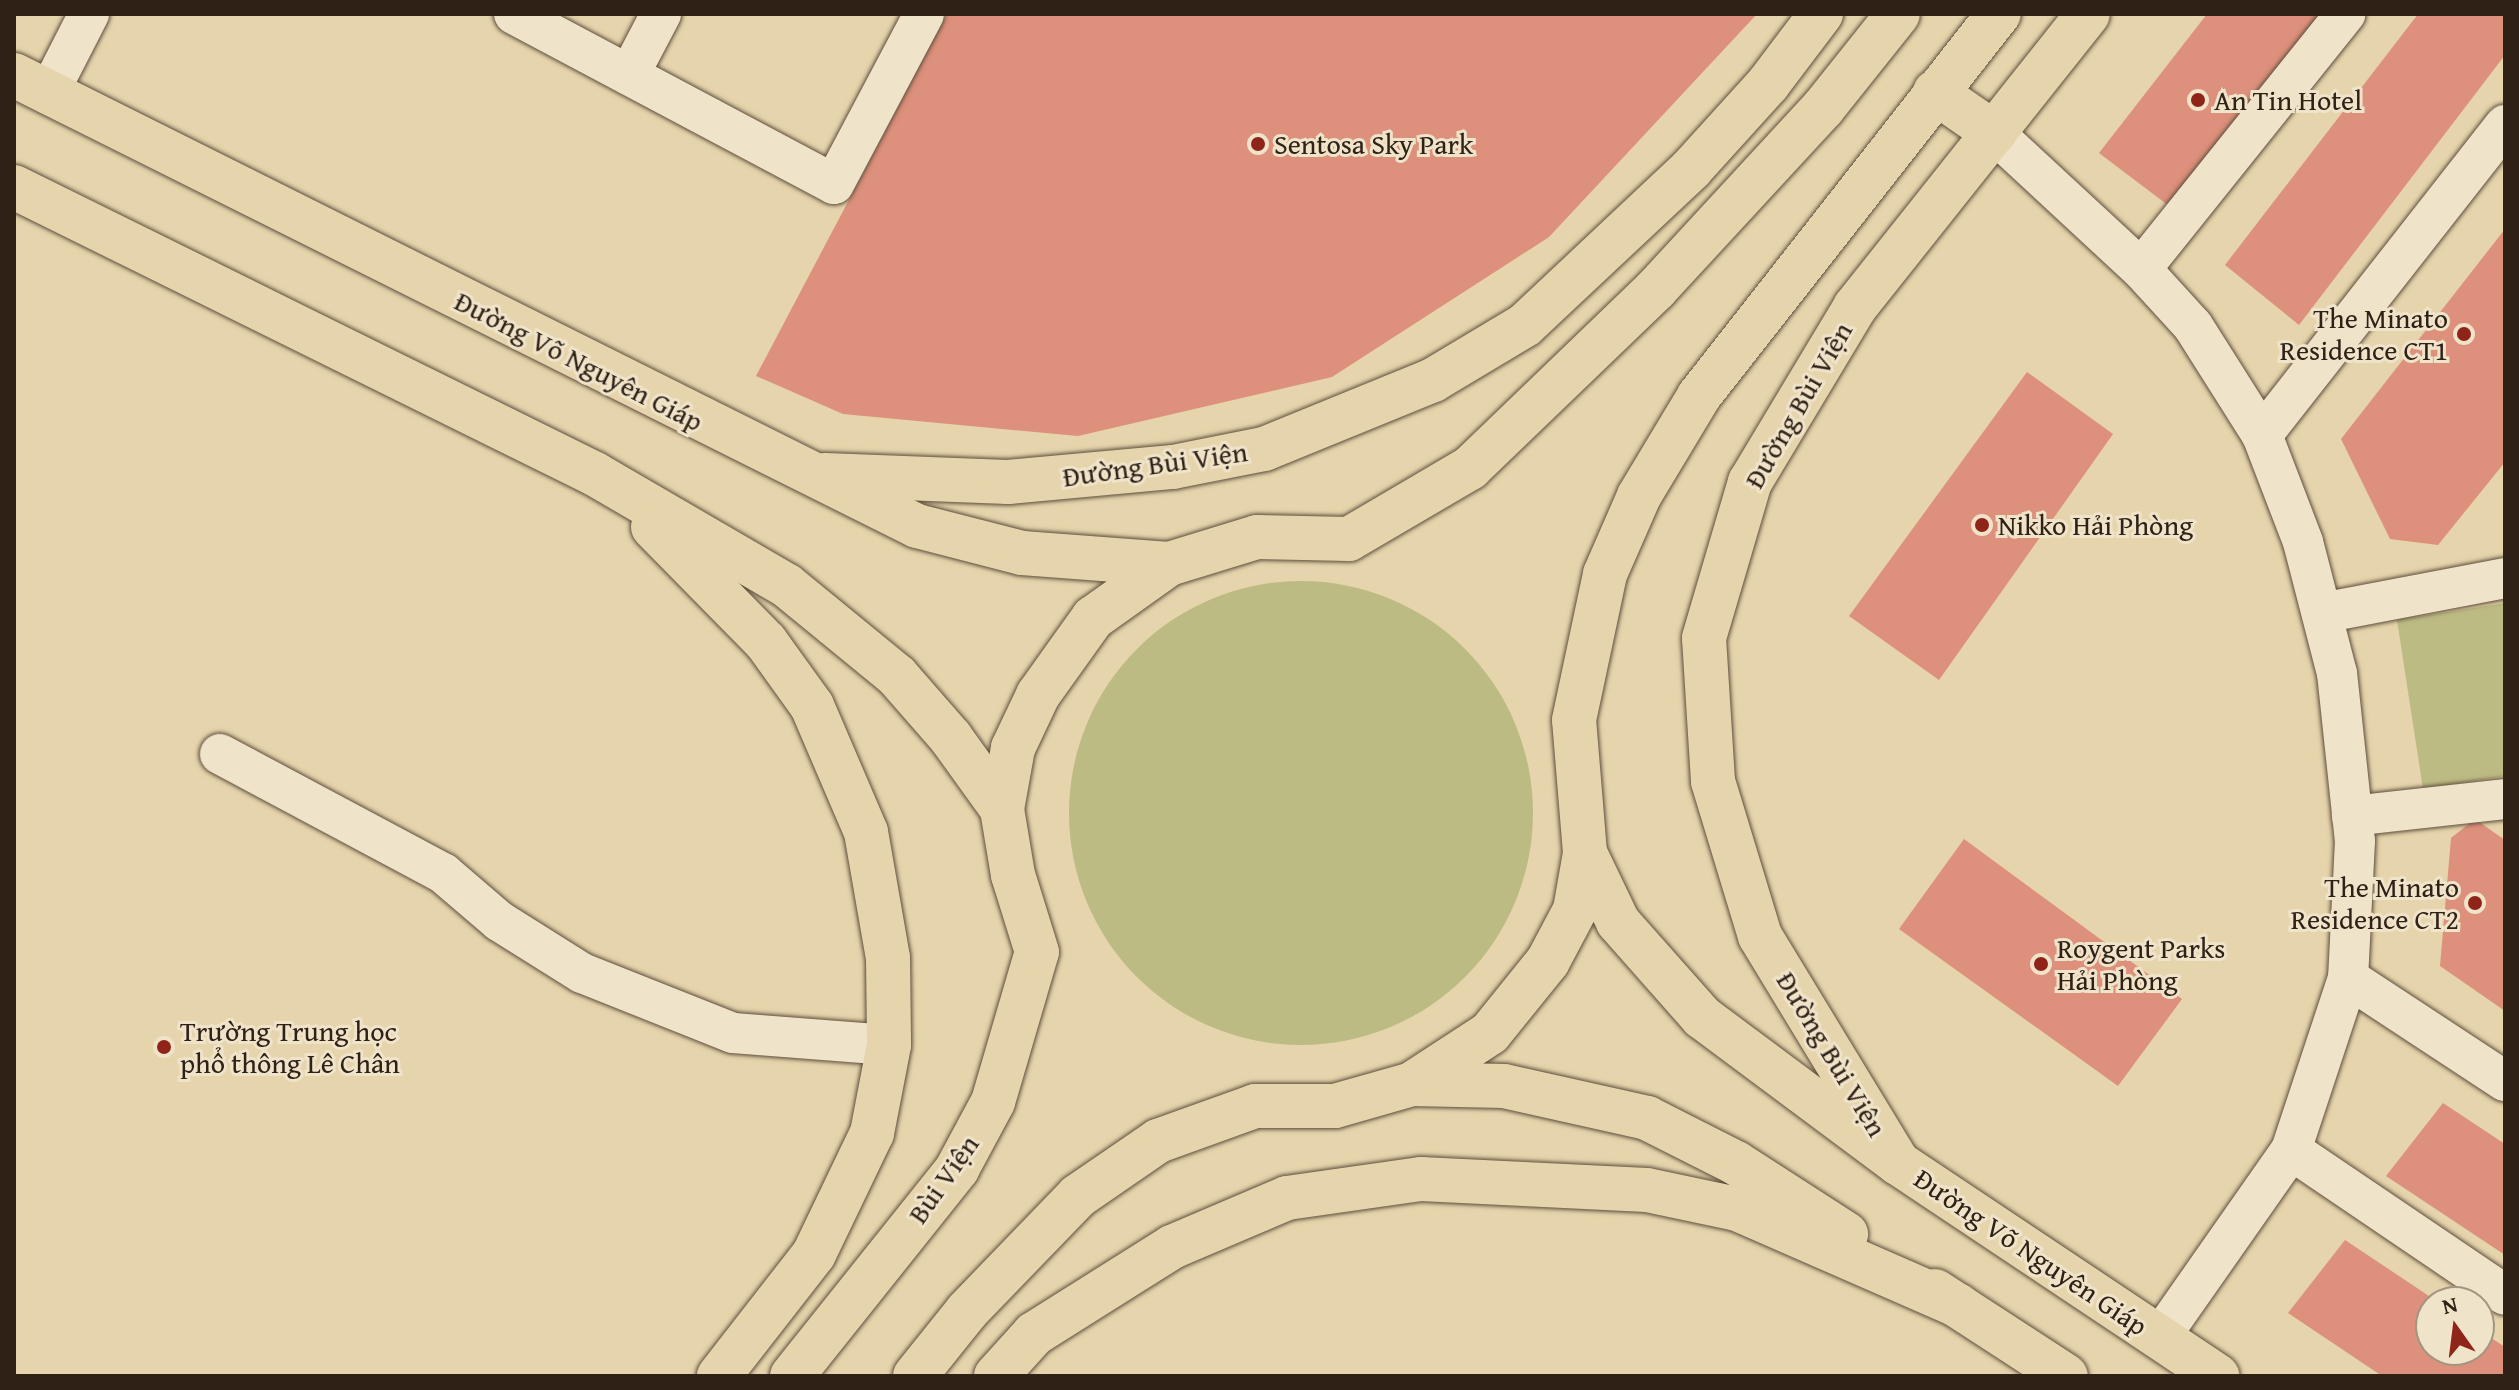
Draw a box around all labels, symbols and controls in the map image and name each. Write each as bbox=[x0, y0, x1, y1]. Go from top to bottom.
place label: An Tin Hotel bbox=[2214, 83, 2362, 117]
marker: An Tin Hotel bbox=[2189, 91, 2207, 109]
place label: Sentosa Sky Park bbox=[1274, 127, 1473, 161]
marker: Sentosa Sky Park bbox=[1249, 135, 1267, 153]
street label: Đường Võ Nguyên Giáp bbox=[449, 284, 709, 438]
place label: The Minato Residence CT1 bbox=[2280, 301, 2448, 367]
street label: Đường Bùi Viện bbox=[1737, 316, 1859, 494]
marker: The Minato Residence CT1 bbox=[2455, 325, 2473, 343]
street label: Đường Bùi Viện bbox=[1060, 434, 1250, 494]
place label: Nikko Hải Phòng bbox=[1998, 508, 2193, 542]
marker: Nikko Hải Phòng bbox=[1973, 516, 1991, 534]
place label: The Minato Residence CT2 bbox=[2291, 870, 2459, 936]
marker: The Minato Residence CT2 bbox=[2466, 894, 2484, 912]
place label: Roygent Parks Hải Phòng bbox=[2057, 931, 2225, 997]
marker: Roygent Parks Hải Phòng bbox=[2032, 955, 2050, 973]
street label: Đường Bùi Viện bbox=[1770, 966, 1894, 1142]
place label: Trường Trung học phổ thông Lê Chân bbox=[180, 1014, 400, 1080]
marker: Trường Trung học phổ thông Lê Chân bbox=[155, 1038, 173, 1056]
street label: Bùi Viện bbox=[901, 1128, 985, 1230]
street label: Đường Võ Nguyên Giáp bbox=[1908, 1161, 2154, 1343]
north arrow bbox=[2415, 1286, 2495, 1366]
text: N bbox=[2439, 1287, 2461, 1322]

